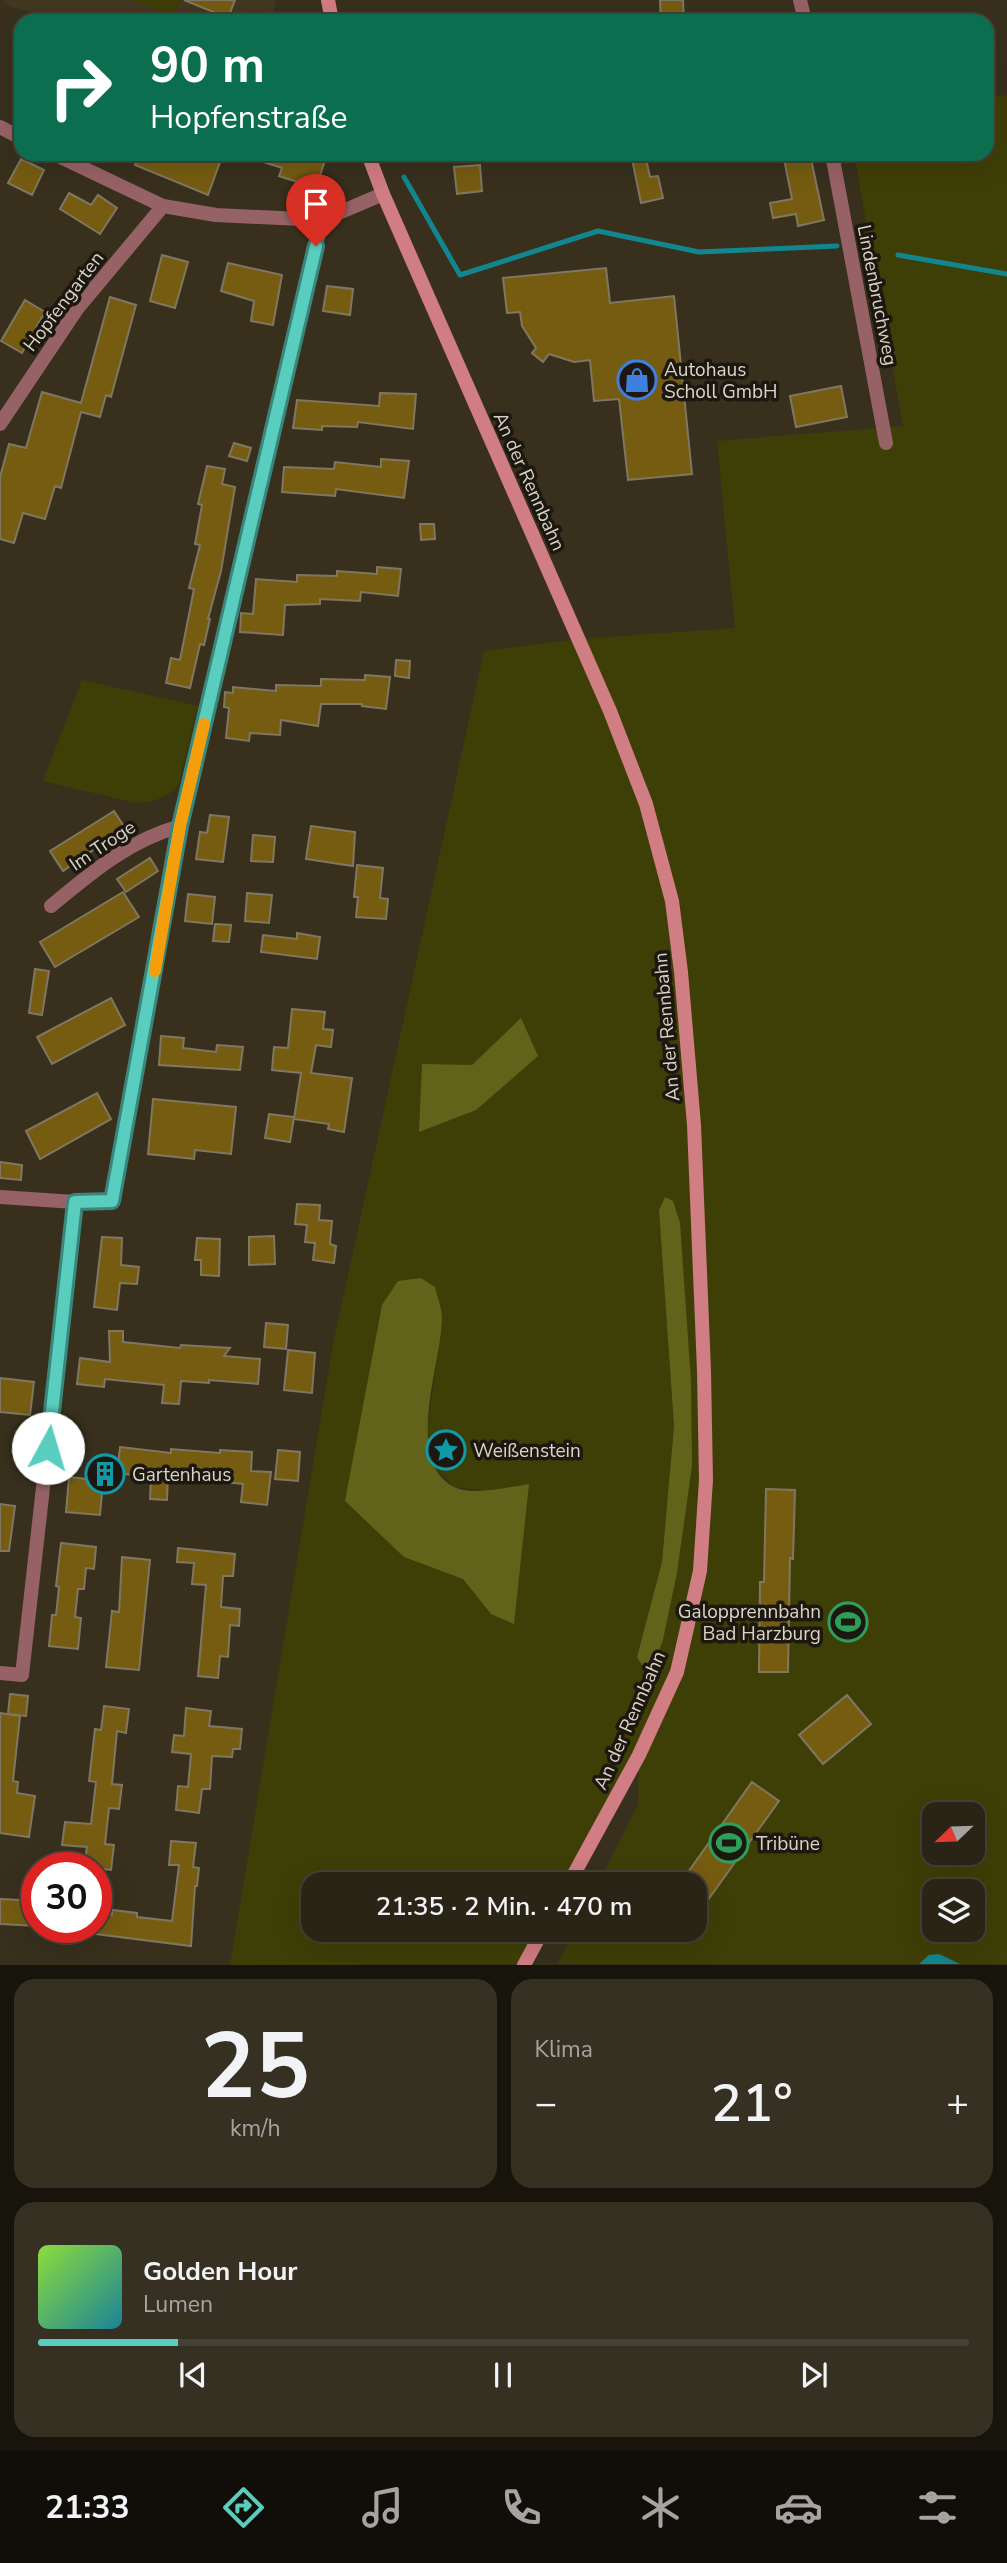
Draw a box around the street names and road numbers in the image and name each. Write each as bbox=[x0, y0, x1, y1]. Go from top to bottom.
street label: Lindenbruchweg bbox=[851, 223, 903, 368]
street label: Hopfengarten bbox=[18, 246, 110, 357]
street label: An der Rennbahn bbox=[487, 408, 571, 555]
street label: Im Troge bbox=[64, 814, 141, 877]
street label: An der Rennbahn bbox=[648, 951, 686, 1102]
street label: An der Rennbahn bbox=[588, 1647, 672, 1794]

